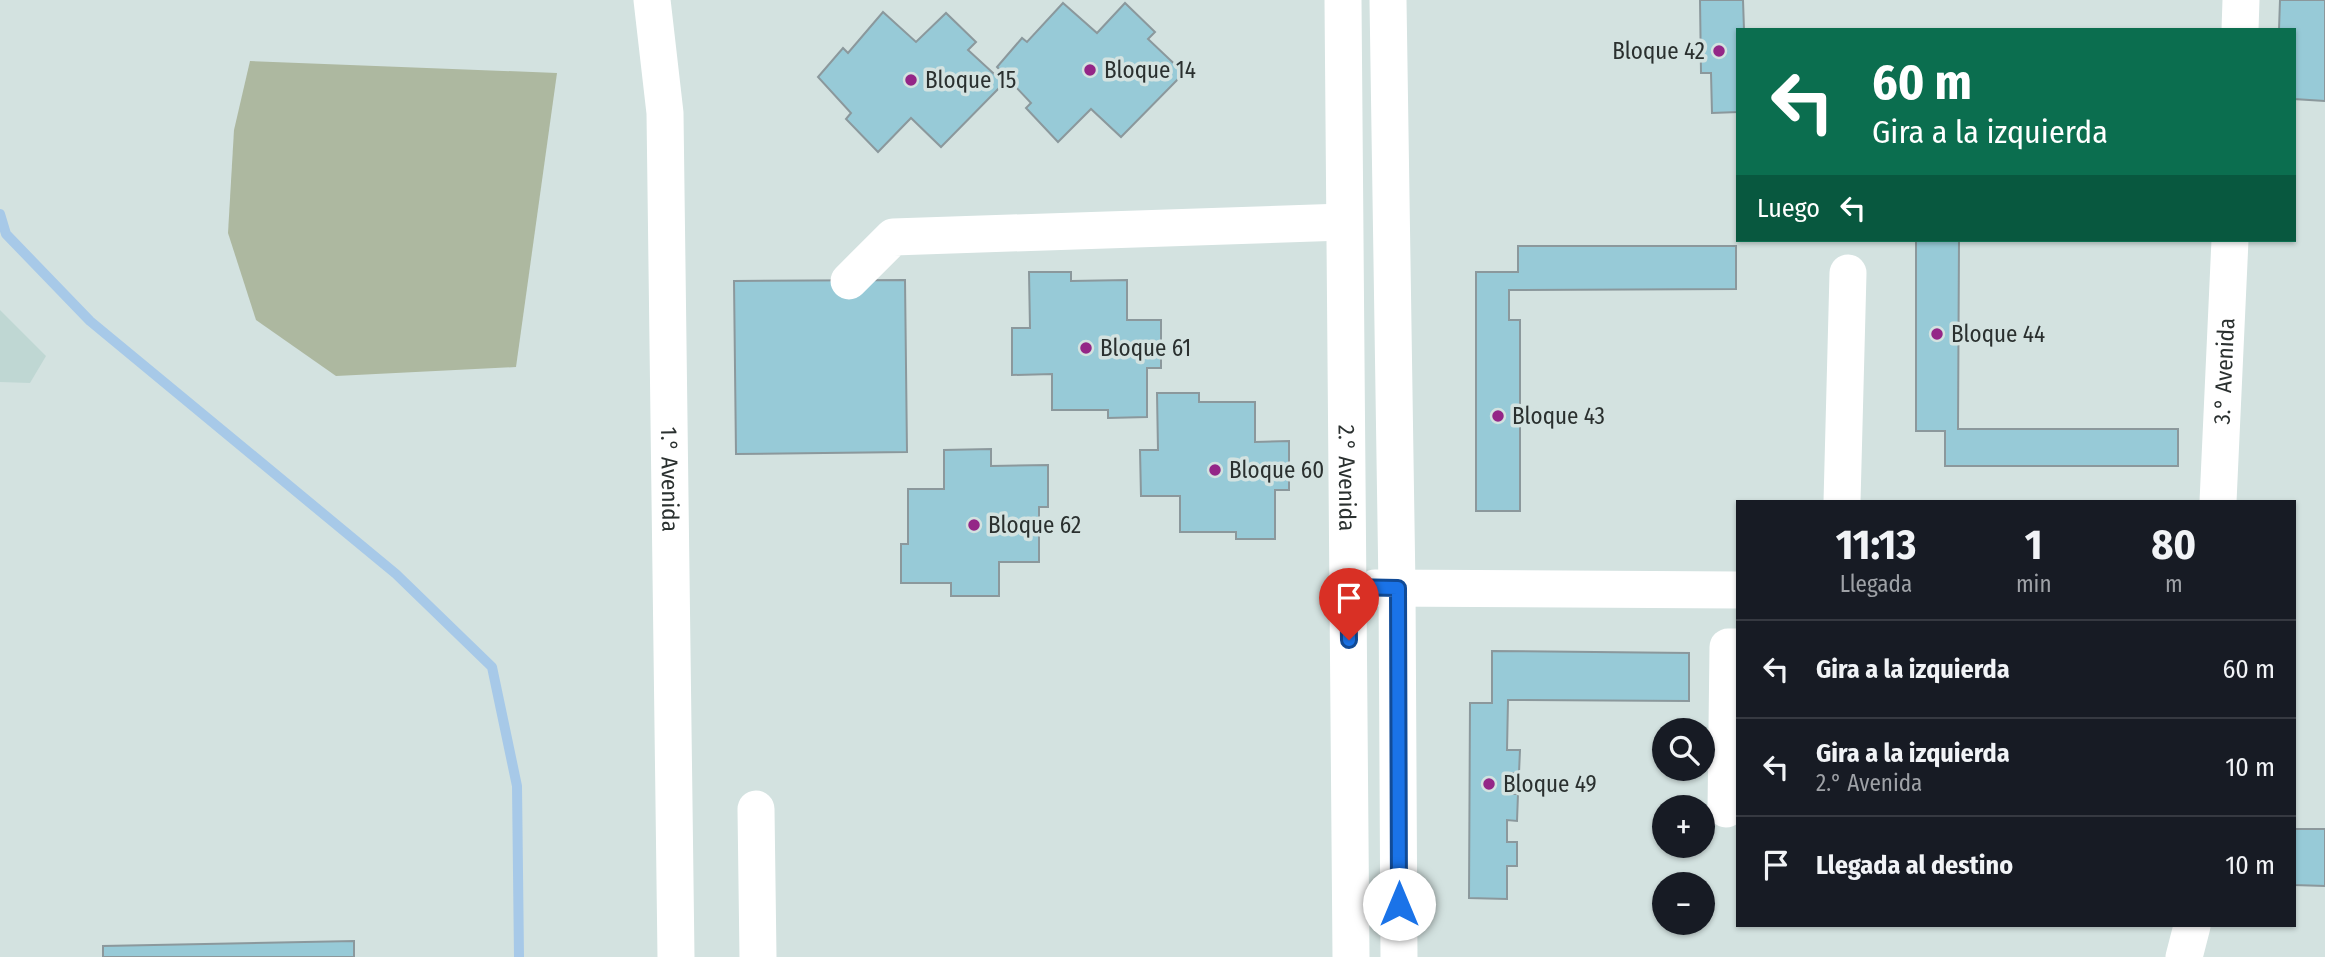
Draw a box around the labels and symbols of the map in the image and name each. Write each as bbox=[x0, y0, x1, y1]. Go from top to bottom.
place label: Bloque 42 bbox=[1612, 37, 1705, 65]
marker: Bloque 42 bbox=[1711, 43, 1727, 59]
place label: Bloque 14 bbox=[1104, 56, 1196, 84]
marker: Bloque 14 bbox=[1082, 62, 1098, 78]
place label: Bloque 15 bbox=[925, 66, 1016, 94]
marker: Bloque 15 bbox=[903, 72, 919, 88]
street label: 3.° Avenida bbox=[2208, 317, 2240, 425]
place label: Bloque 44 bbox=[1951, 320, 2045, 348]
marker: Bloque 44 bbox=[1929, 326, 1945, 342]
place label: Bloque 61 bbox=[1100, 334, 1191, 362]
marker: Bloque 61 bbox=[1078, 340, 1094, 356]
place label: Bloque 43 bbox=[1512, 402, 1605, 430]
marker: Bloque 43 bbox=[1490, 408, 1506, 424]
street label: 2.° Avenida bbox=[1333, 425, 1361, 531]
street label: 1.° Avenida bbox=[655, 426, 684, 532]
place label: Bloque 60 bbox=[1229, 456, 1324, 484]
marker: Bloque 60 bbox=[1207, 462, 1223, 478]
place label: Bloque 62 bbox=[988, 511, 1081, 539]
marker: Bloque 62 bbox=[966, 517, 982, 533]
pin bbox=[1319, 568, 1379, 640]
place label: Bloque 49 bbox=[1503, 770, 1597, 798]
marker: Bloque 49 bbox=[1481, 776, 1497, 792]
position arrow bbox=[1362, 867, 1436, 941]

